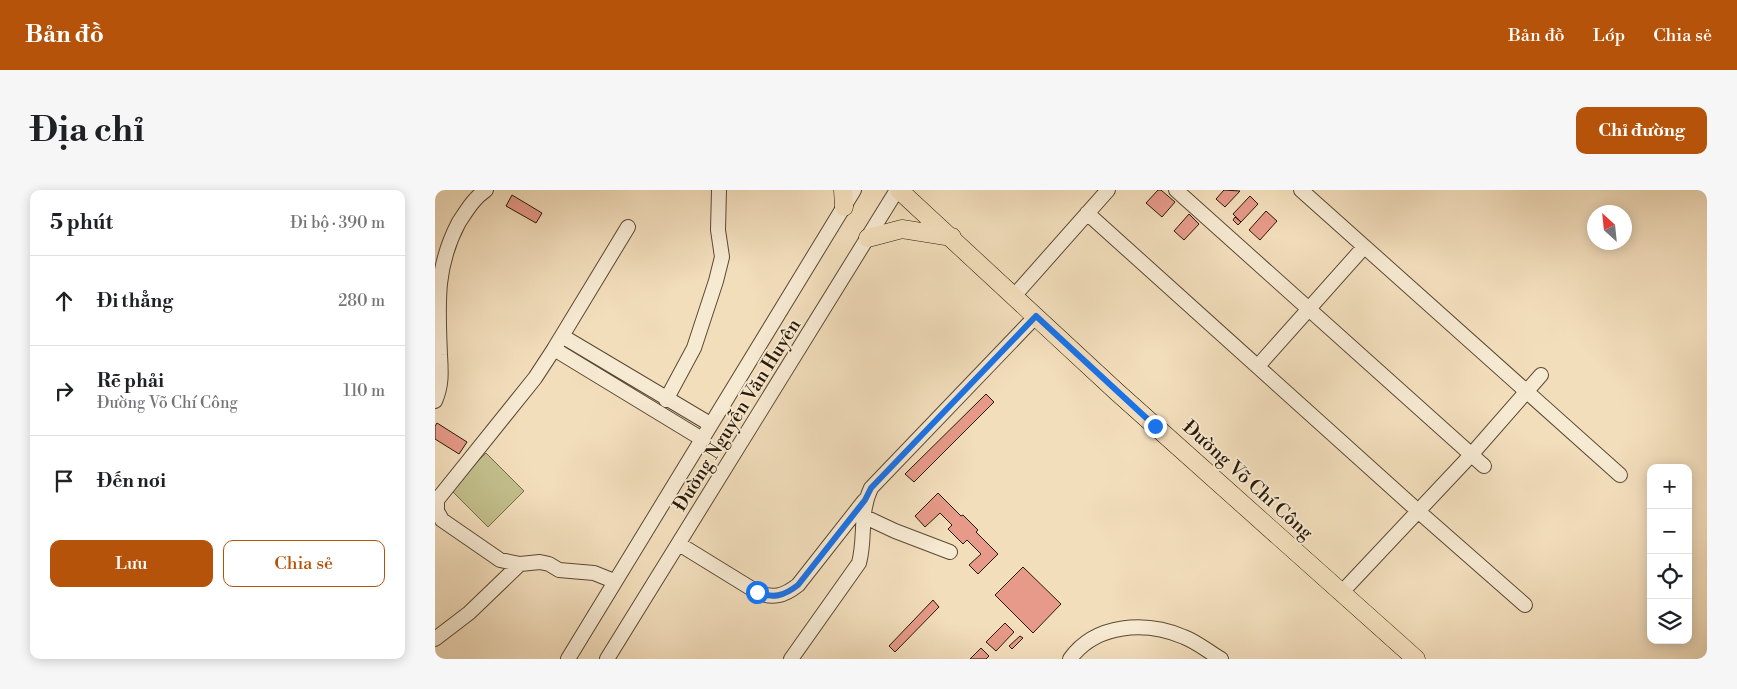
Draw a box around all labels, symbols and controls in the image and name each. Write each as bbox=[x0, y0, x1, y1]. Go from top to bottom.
text: Bản đồ bbox=[25, 20, 104, 50]
text: Bản đồ bbox=[1508, 24, 1565, 47]
text: Lớp bbox=[1593, 24, 1625, 47]
text: Chia sẻ bbox=[1653, 24, 1712, 47]
button: Chỉ đường bbox=[1576, 107, 1707, 154]
text: Địa chỉ bbox=[30, 109, 144, 152]
north arrow bbox=[1587, 205, 1632, 250]
text: 5 phút bbox=[50, 210, 113, 236]
text: Đi bộ · 390 m bbox=[290, 213, 385, 233]
icon: ahead bbox=[50, 287, 78, 315]
text: Đi thẳng bbox=[97, 289, 173, 313]
text: 280 m bbox=[338, 291, 385, 311]
street label: Đường Nguyễn Văn Huyên bbox=[668, 314, 806, 516]
text: Rẽ phải bbox=[97, 369, 164, 393]
icon: right bbox=[50, 377, 78, 405]
text: 110 m bbox=[343, 381, 385, 401]
text: Đường Võ Chí Công bbox=[97, 393, 238, 413]
route end bbox=[1144, 415, 1167, 438]
street label: Đường Võ Chí Công bbox=[1178, 415, 1318, 545]
map controls bbox=[1647, 464, 1692, 644]
button: + bbox=[1647, 464, 1692, 509]
icon: arrive bbox=[50, 467, 78, 495]
text: Đến nơi bbox=[97, 469, 166, 493]
button: − bbox=[1647, 509, 1692, 554]
button: Lưu bbox=[50, 540, 213, 587]
button: Chia sẻ bbox=[223, 540, 385, 587]
button: locate bbox=[1647, 554, 1692, 599]
route start bbox=[746, 581, 769, 604]
button: layers bbox=[1647, 599, 1692, 644]

